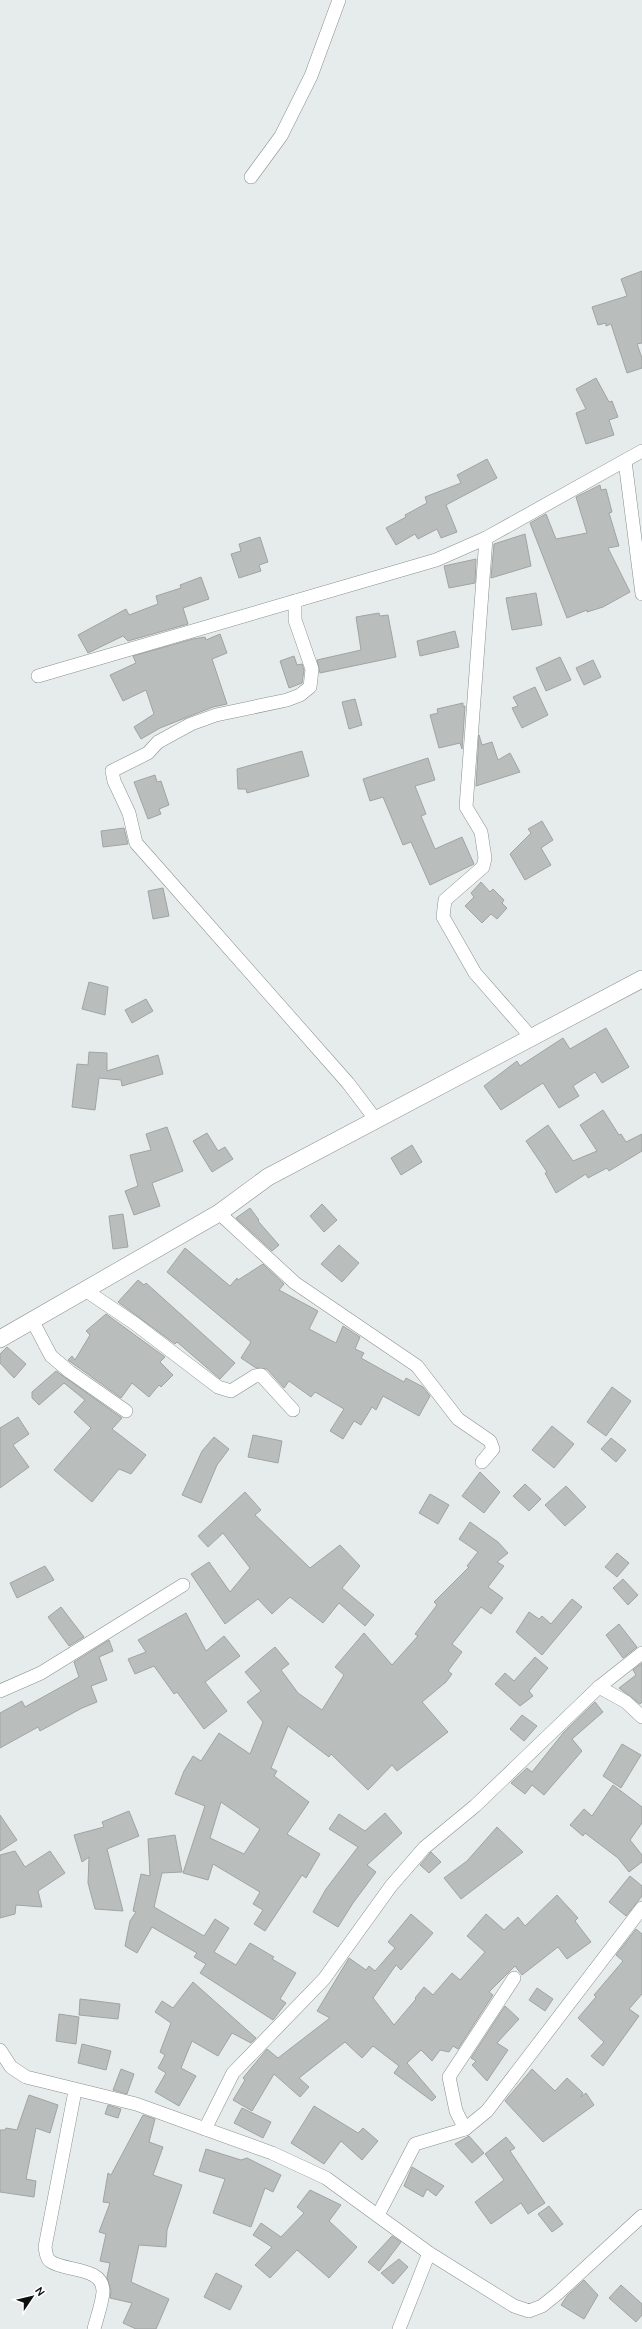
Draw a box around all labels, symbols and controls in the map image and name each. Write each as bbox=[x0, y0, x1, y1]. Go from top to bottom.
north arrow bbox=[12, 2277, 52, 2317]
text: N bbox=[33, 2284, 47, 2298]

